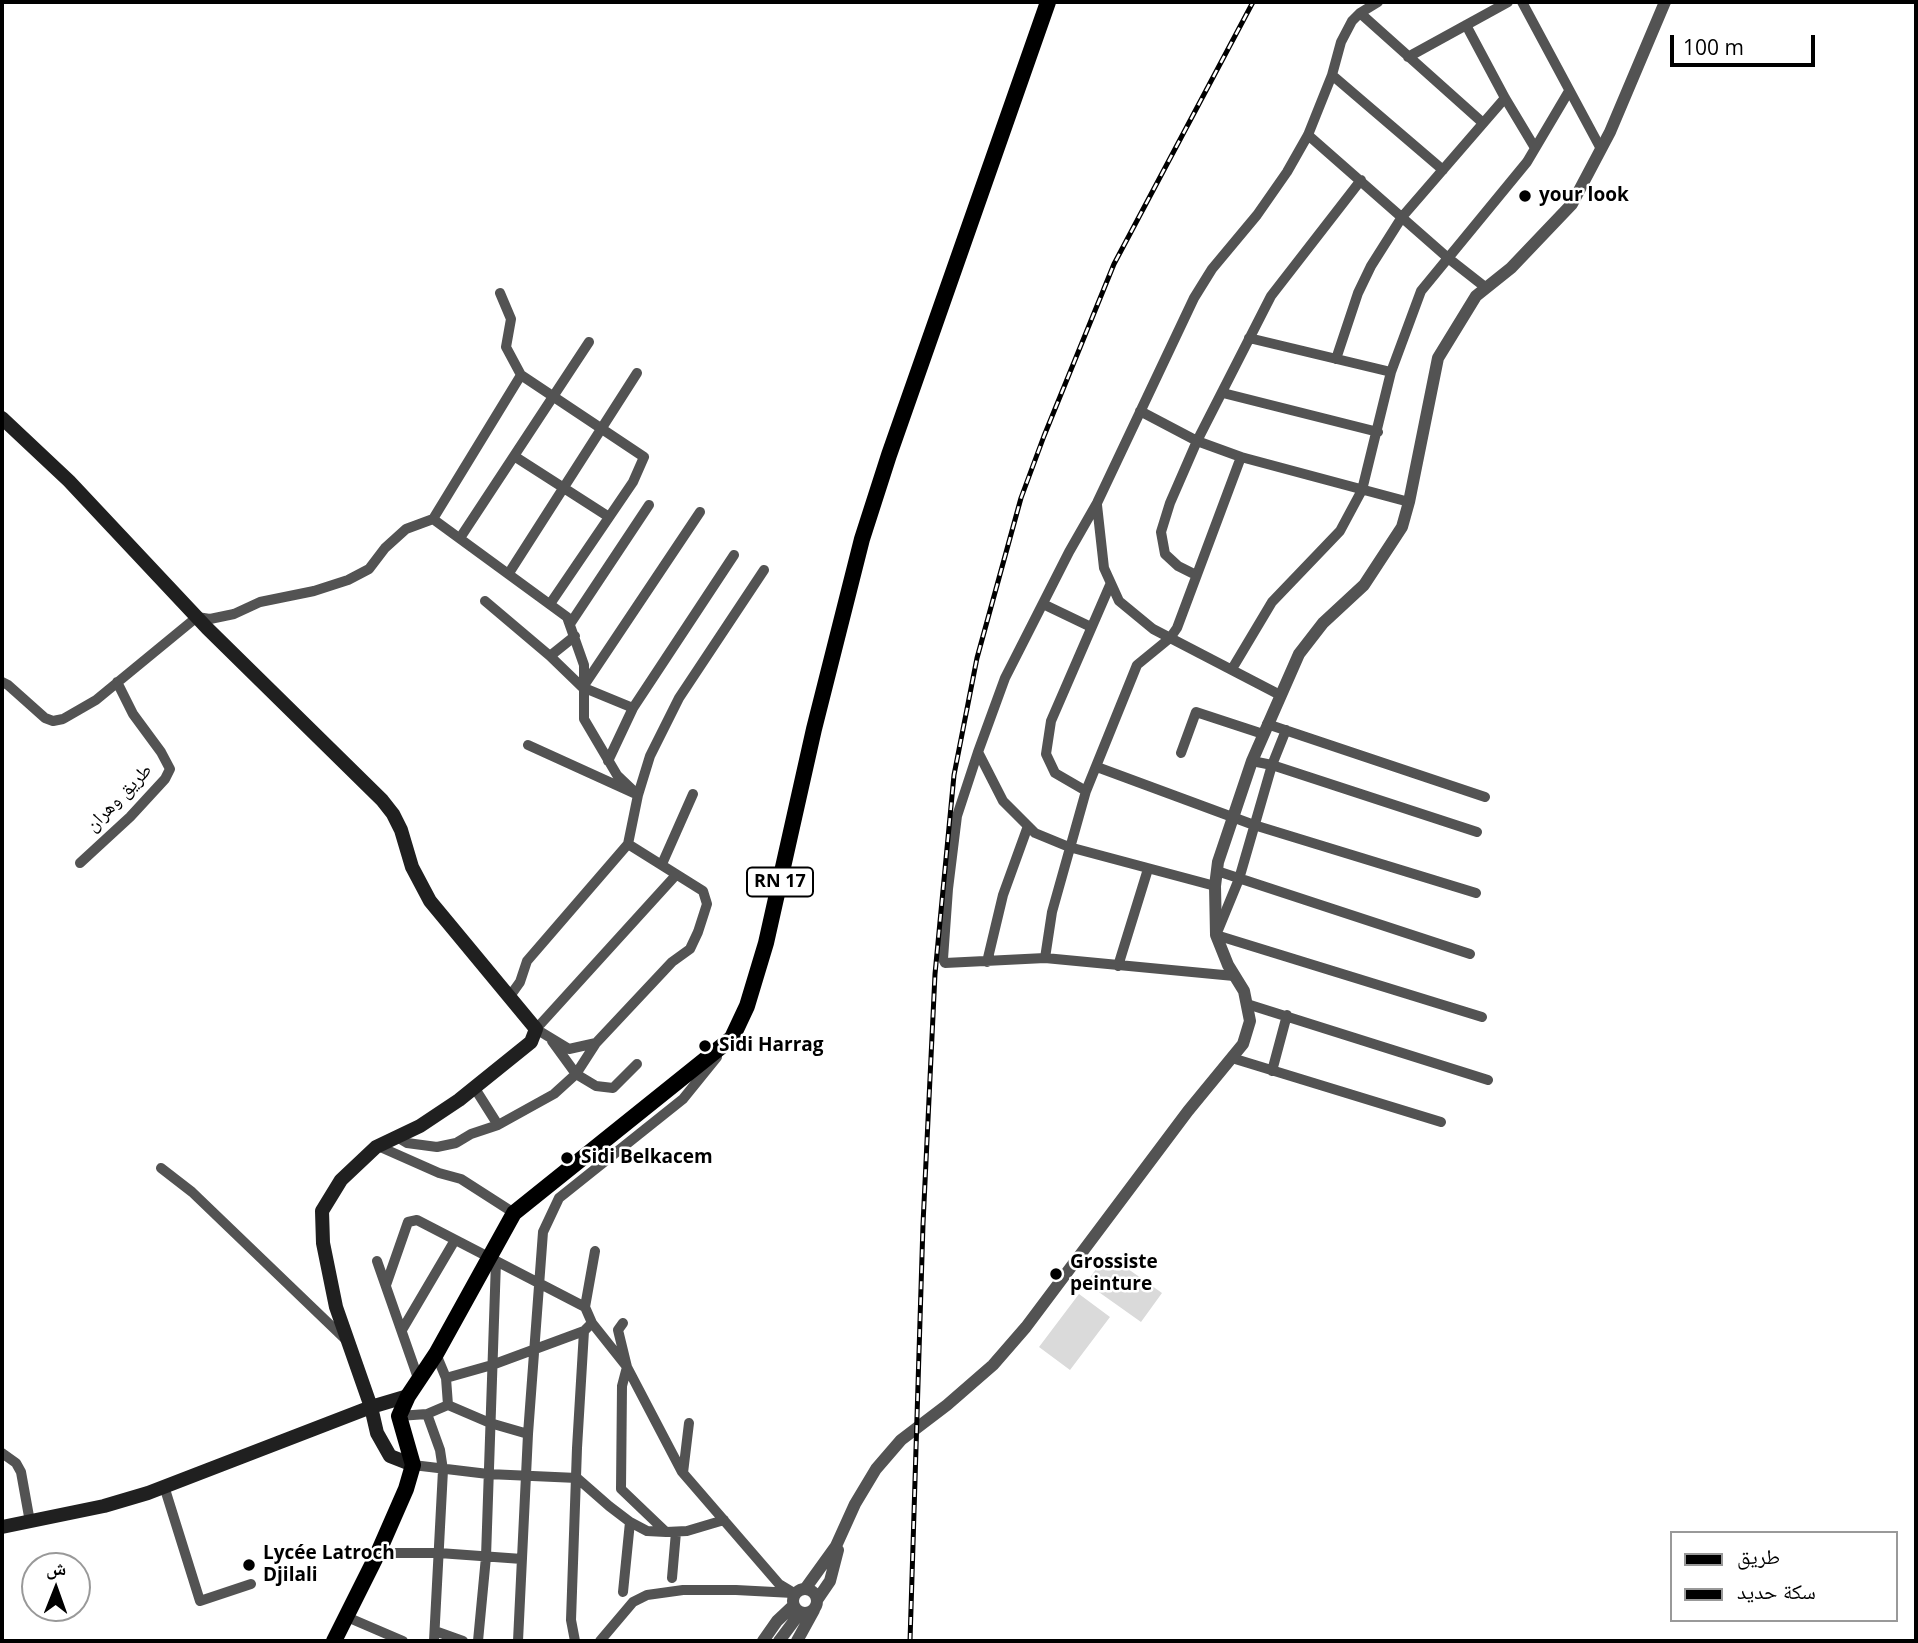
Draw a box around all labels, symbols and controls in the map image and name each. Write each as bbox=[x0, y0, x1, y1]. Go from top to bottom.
scale bar bbox=[1673, 21, 1818, 65]
text: 100 m bbox=[1683, 33, 1744, 61]
place label: your look bbox=[1539, 185, 1629, 207]
marker: your look bbox=[1517, 188, 1533, 204]
street label: طريق وهران bbox=[81, 759, 157, 837]
road number: RN 17 bbox=[747, 868, 813, 897]
place label: Sidi Harrag bbox=[719, 1035, 824, 1057]
marker: Sidi Harrag bbox=[697, 1038, 713, 1054]
place label: Sidi Belkacem bbox=[581, 1147, 713, 1169]
marker: Sidi Belkacem bbox=[559, 1150, 575, 1166]
place label: Grossiste peinture bbox=[1070, 1252, 1158, 1296]
marker: Grossiste peinture bbox=[1048, 1266, 1064, 1282]
legend bbox=[1670, 1531, 1897, 1622]
text: طريق bbox=[1737, 1542, 1780, 1570]
place label: Lycée Latroch Djilali bbox=[263, 1543, 395, 1587]
north arrow bbox=[21, 1552, 91, 1622]
text: ش bbox=[46, 1555, 67, 1581]
marker: Lycée Latroch Djilali bbox=[241, 1557, 257, 1573]
text: سكة حديد bbox=[1737, 1577, 1816, 1605]

